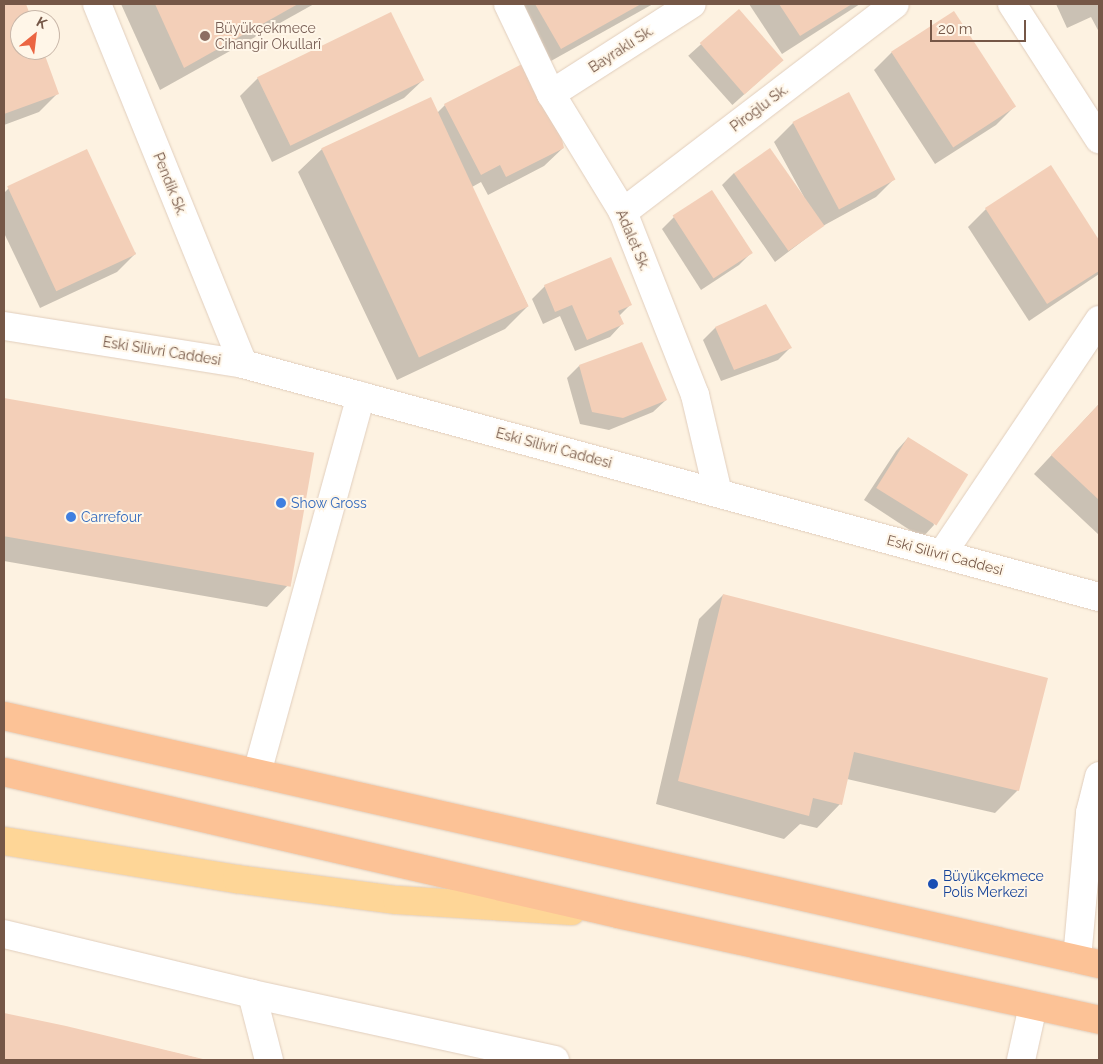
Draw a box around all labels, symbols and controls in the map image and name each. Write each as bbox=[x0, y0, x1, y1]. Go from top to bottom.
north arrow bbox=[10, 10, 60, 60]
scale bar bbox=[933, 10, 1029, 42]
text: K bbox=[34, 13, 50, 32]
place label: Büyükçekmece Cihangir Okullarî bbox=[215, 20, 321, 52]
text: 20 m bbox=[938, 20, 973, 38]
street label: Bayraklı Sk. bbox=[586, 22, 656, 76]
marker: Büyükçekmece Cihangir Okullarî bbox=[199, 30, 211, 42]
street label: Piroğlu Sk. bbox=[727, 81, 791, 135]
street label: Pendik Sk. bbox=[150, 150, 190, 218]
street label: Adalet Sk. bbox=[613, 207, 653, 273]
street label: Eski Silivri Caddesi bbox=[102, 333, 222, 369]
street label: Eski Silivri Caddesi bbox=[494, 424, 614, 472]
place label: Show Gross bbox=[291, 495, 367, 511]
marker: Show Gross bbox=[275, 497, 287, 509]
place label: Carrefour bbox=[81, 509, 142, 525]
marker: Carrefour bbox=[65, 511, 77, 523]
street label: Eski Silivri Caddesi bbox=[885, 531, 1005, 579]
place label: Büyükçekmece Polis Merkezi bbox=[943, 868, 1044, 900]
marker: Büyükçekmece Polis Merkezi bbox=[927, 878, 939, 890]

